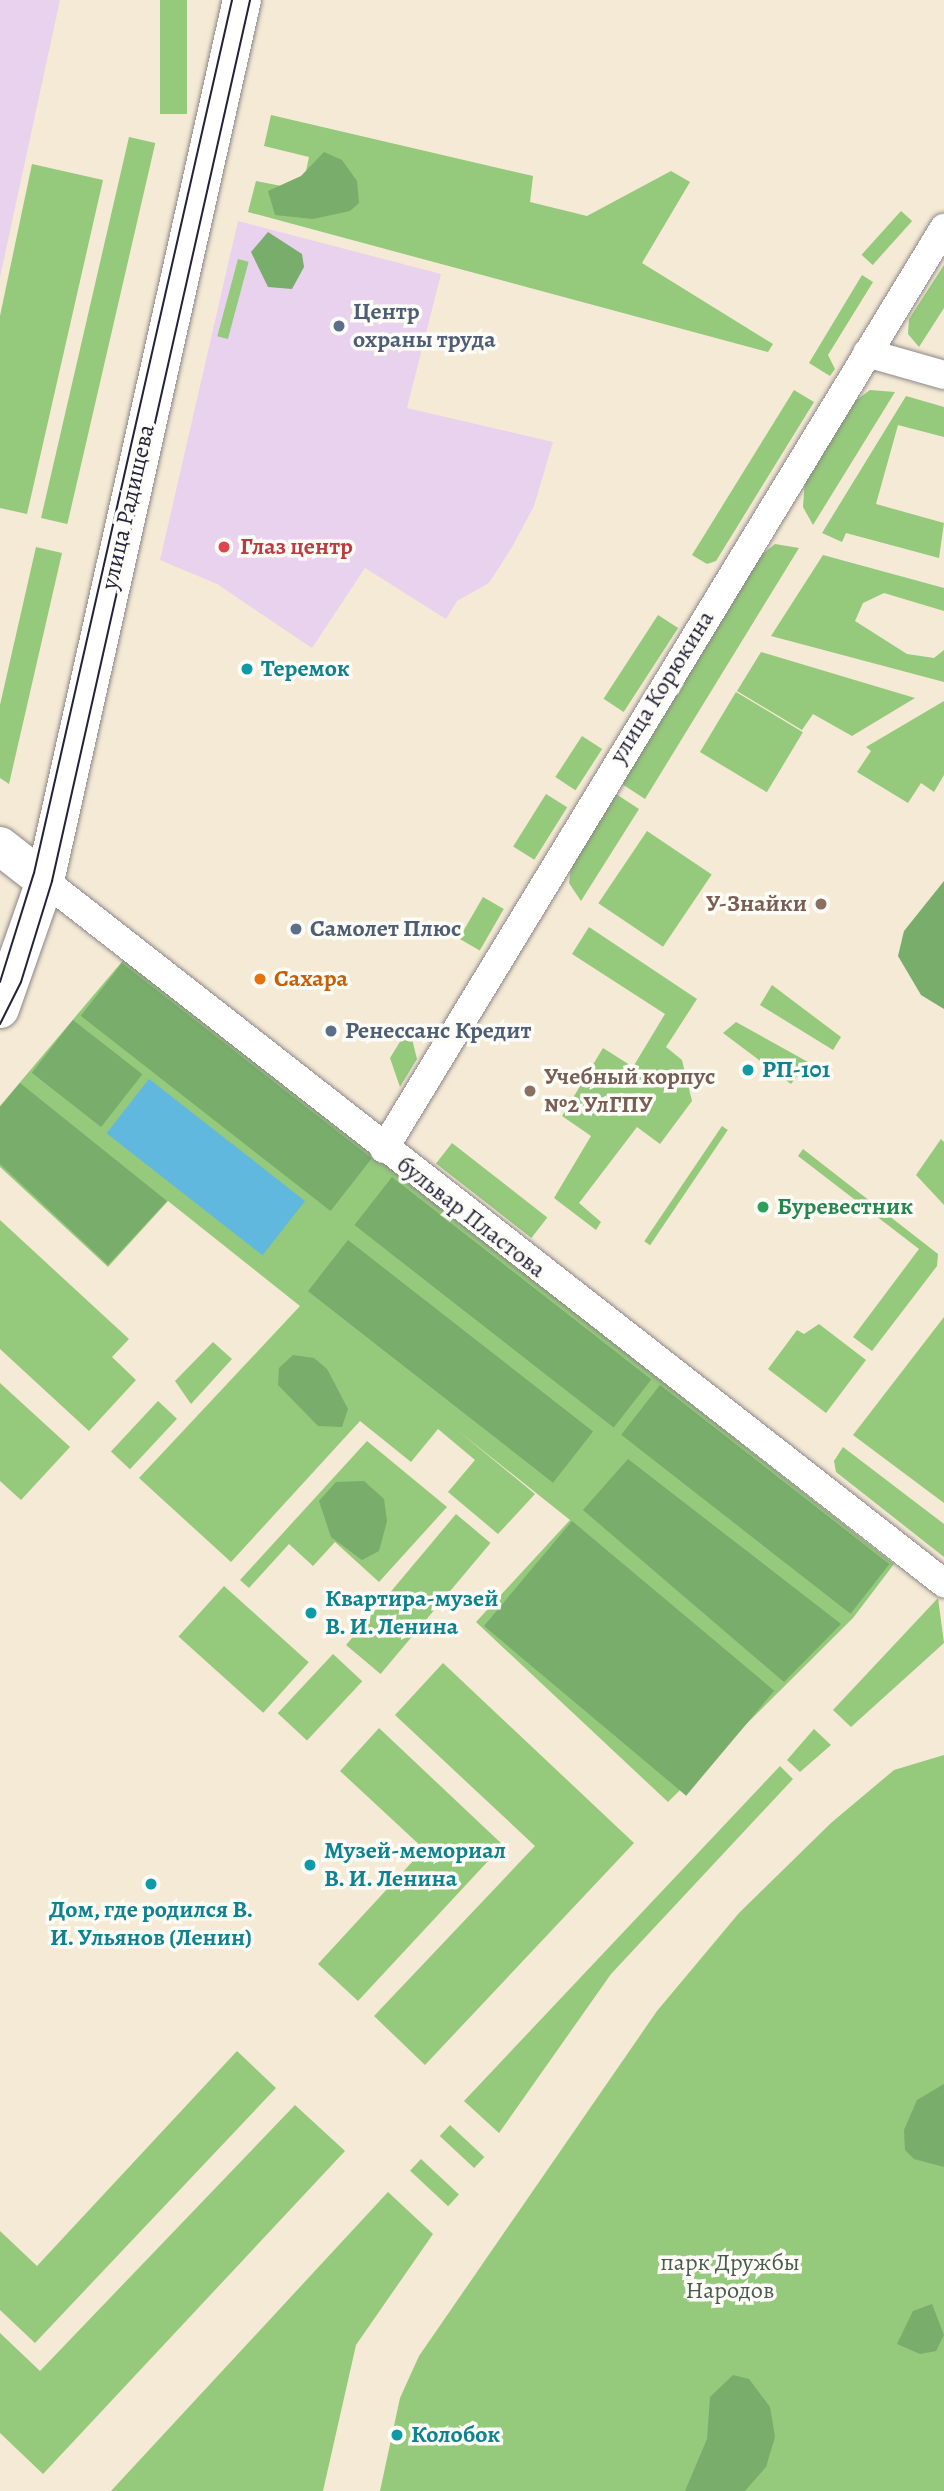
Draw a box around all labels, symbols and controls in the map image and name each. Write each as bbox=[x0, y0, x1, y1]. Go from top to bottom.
place label: Центр охраны труда bbox=[353, 298, 496, 354]
marker: Центр охраны труда bbox=[331, 318, 347, 334]
street label: улица Радищева bbox=[95, 422, 161, 592]
place label: Глаз центр bbox=[240, 533, 353, 561]
marker: Глаз центр bbox=[214, 537, 234, 557]
street label: улица Корюкина bbox=[604, 605, 720, 769]
place label: Теремок bbox=[261, 655, 350, 683]
marker: Теремок bbox=[239, 661, 255, 677]
place label: У-Знайки bbox=[706, 890, 807, 918]
marker: У-Знайки bbox=[813, 896, 829, 912]
place label: Самолет Плюс bbox=[310, 915, 461, 943]
marker: Самолет Плюс bbox=[288, 921, 304, 937]
place label: Сахара bbox=[274, 965, 348, 993]
marker: Сахара bbox=[252, 971, 268, 987]
place label: Ренессанс Кредит bbox=[345, 1017, 531, 1045]
marker: Ренессанс Кредит bbox=[323, 1023, 339, 1039]
place label: РП-101 bbox=[762, 1056, 830, 1084]
marker: РП-101 bbox=[740, 1062, 756, 1078]
place label: Учебный корпус №2 УлГПУ bbox=[544, 1063, 715, 1119]
marker: Учебный корпус №2 УлГПУ bbox=[522, 1083, 538, 1099]
street label: бульвар Пластова bbox=[391, 1150, 551, 1284]
place label: Буревестник bbox=[777, 1193, 913, 1221]
marker: Буревестник bbox=[755, 1199, 771, 1215]
place label: Квартира-музей В. И. Ленина bbox=[325, 1585, 498, 1641]
marker: Квартира-музей В. И. Ленина bbox=[303, 1605, 319, 1621]
place label: Музей-мемориал В. И. Ленина bbox=[324, 1837, 506, 1893]
marker: Музей-мемориал В. И. Ленина bbox=[302, 1857, 318, 1873]
marker: Дом, где родился В. И. Ульянов (Ленин) bbox=[143, 1876, 159, 1892]
place label: Дом, где родился В. И. Ульянов (Ленин) bbox=[49, 1896, 253, 1952]
park label: парк Дружбы Народов bbox=[660, 2249, 800, 2305]
place label: Колобок bbox=[411, 2421, 500, 2449]
marker: Колобок bbox=[389, 2427, 405, 2443]

